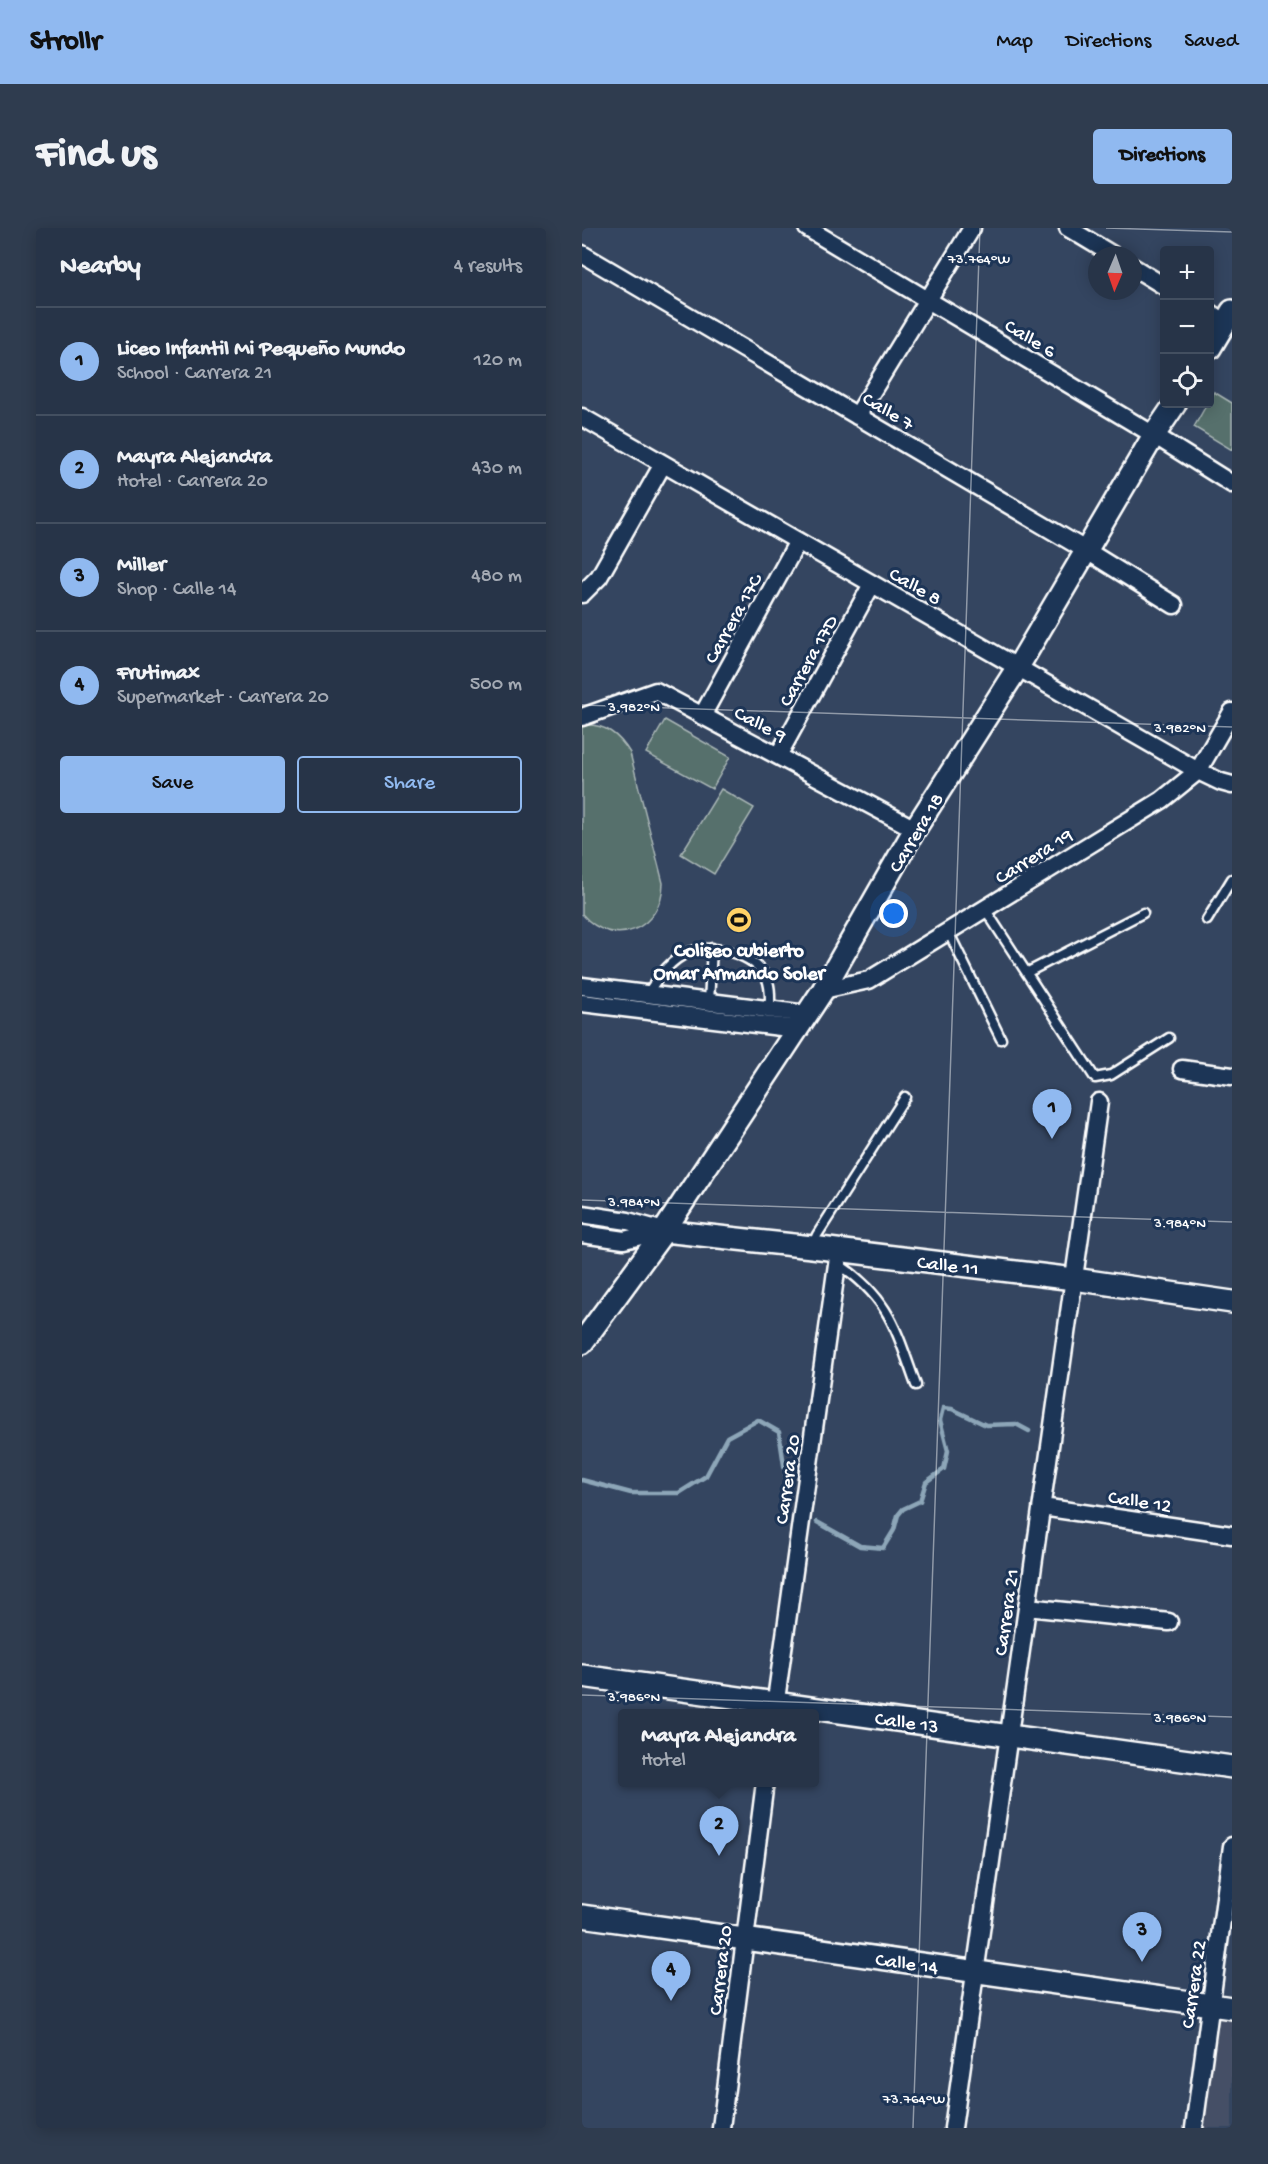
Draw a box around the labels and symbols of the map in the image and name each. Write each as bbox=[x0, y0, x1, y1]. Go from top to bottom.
north arrow bbox=[1088, 246, 1142, 300]
text: 73.764°W bbox=[947, 251, 1010, 269]
street label: Calle 6 bbox=[999, 316, 1060, 365]
street label: Calle 7 bbox=[857, 389, 918, 438]
street label: Calle 8 bbox=[884, 564, 945, 612]
street label: Carrera 17C bbox=[701, 570, 770, 668]
street label: Carrera 17D bbox=[776, 611, 845, 711]
text: 3.982°N bbox=[607, 699, 660, 717]
street label: Calle 9 bbox=[729, 703, 789, 749]
text: 3.982°N bbox=[1153, 720, 1206, 738]
street label: Carrera 18 bbox=[885, 790, 951, 878]
street label: Carrera 19 bbox=[992, 825, 1078, 891]
your location bbox=[879, 899, 908, 928]
sports icon: Coliseo cubierto Omar Armando Soler bbox=[724, 905, 754, 935]
place label: Coliseo cubierto Omar Armando Soler bbox=[653, 941, 826, 987]
pin: 1 bbox=[1032, 1090, 1072, 1139]
text: 3.984°N bbox=[607, 1194, 660, 1212]
text: 3.984°N bbox=[1153, 1215, 1206, 1233]
street label: Calle 11 bbox=[915, 1252, 980, 1283]
street label: Carrera 20 bbox=[772, 1433, 807, 1526]
street label: Calle 12 bbox=[1106, 1487, 1173, 1520]
street label: Carrera 21 bbox=[991, 1568, 1026, 1657]
text: 3.986°N bbox=[607, 1689, 660, 1707]
street label: Calle 13 bbox=[873, 1709, 940, 1740]
text: 3.986°N bbox=[1153, 1710, 1206, 1728]
pin: 2 bbox=[700, 1806, 738, 1856]
pin: 3 bbox=[1122, 1912, 1162, 1962]
street label: Carrera 20 bbox=[706, 1924, 739, 2017]
street label: Carrera 22 bbox=[1178, 1939, 1213, 2030]
street label: Calle 14 bbox=[874, 1950, 940, 1981]
pin: 4 bbox=[652, 1952, 691, 2001]
text: 73.764°W bbox=[882, 2091, 945, 2109]

